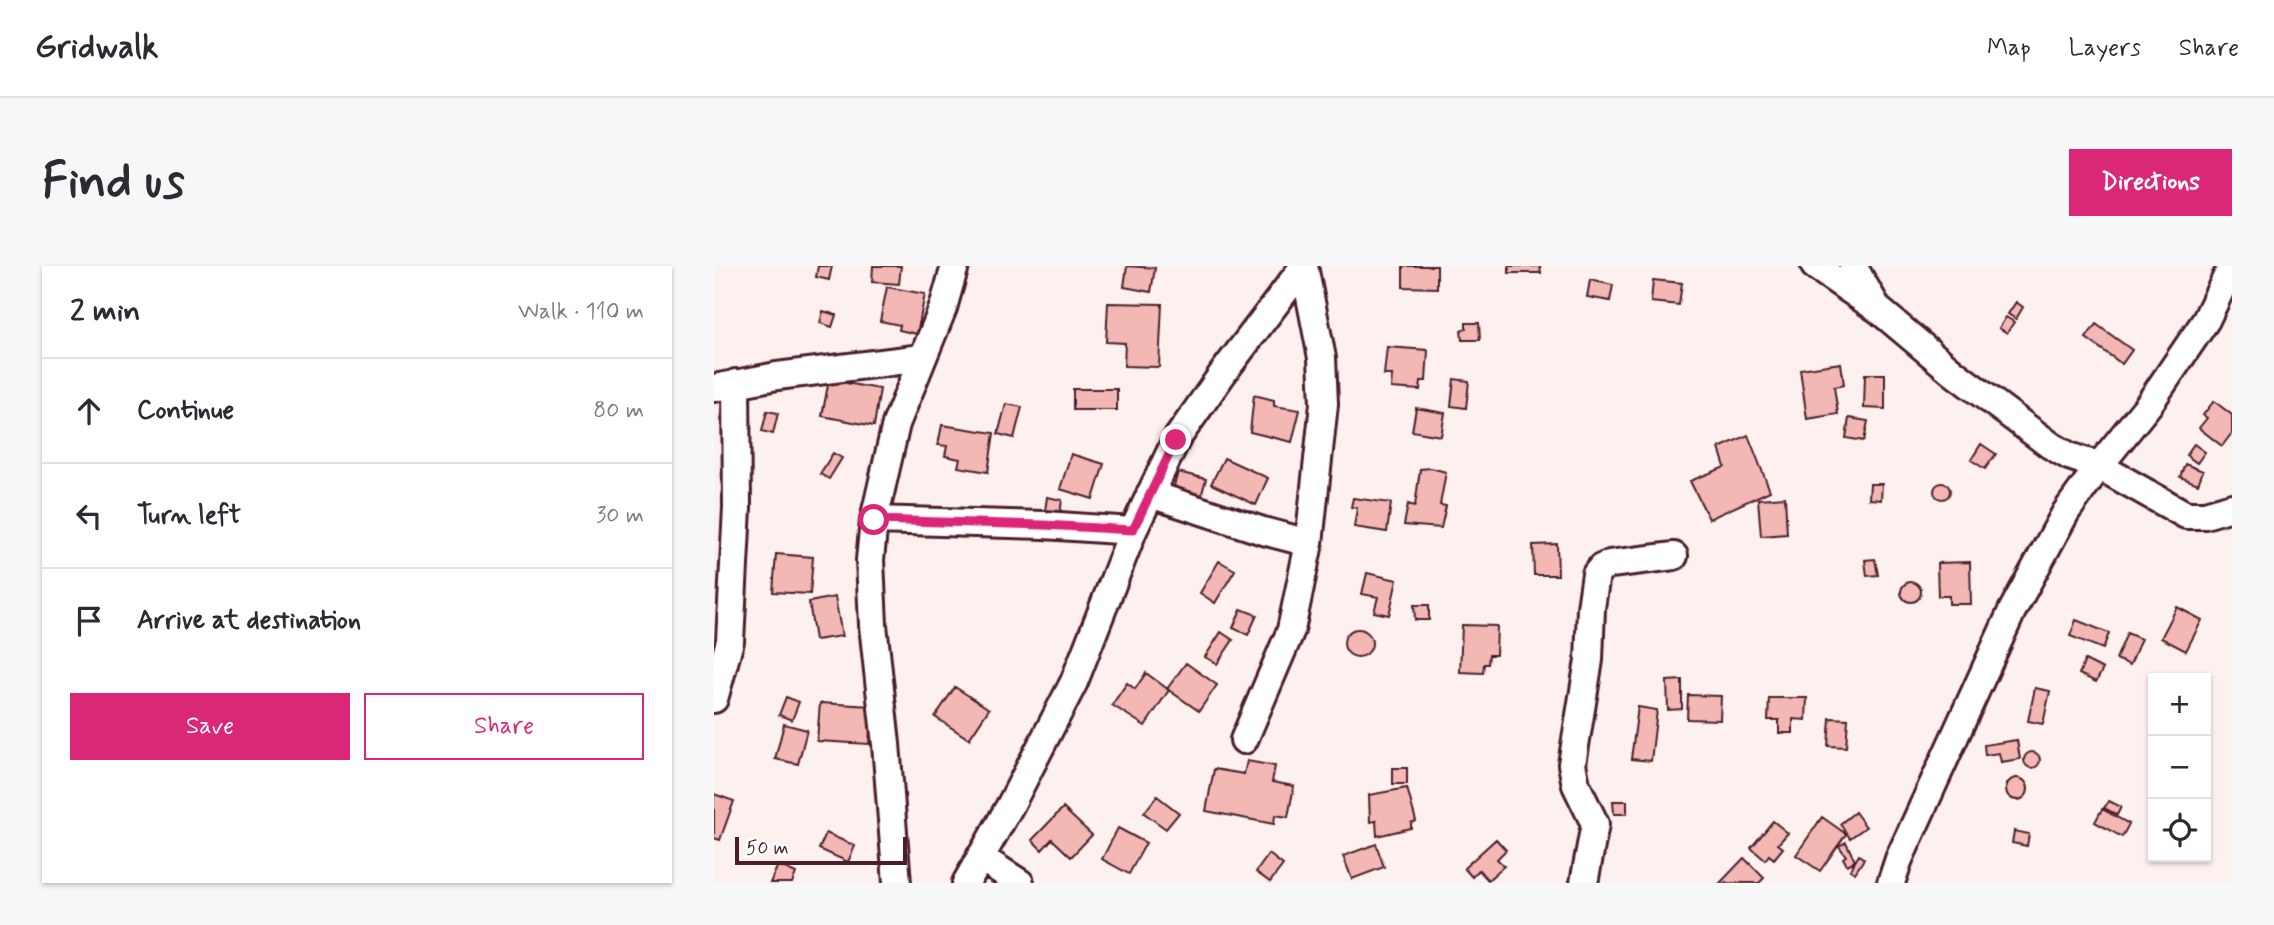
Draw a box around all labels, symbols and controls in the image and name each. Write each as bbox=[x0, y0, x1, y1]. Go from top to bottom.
text: Gridwalk bbox=[35, 26, 159, 70]
text: Map bbox=[1987, 33, 2031, 64]
text: Layers bbox=[2069, 33, 2141, 64]
text: Share bbox=[2179, 33, 2239, 64]
button: Directions bbox=[2069, 149, 2232, 216]
text: Find us bbox=[42, 150, 185, 215]
text: 2 min bbox=[70, 292, 140, 331]
text: Walk · 110 m bbox=[518, 297, 644, 327]
icon: ahead bbox=[70, 392, 108, 430]
text: Continue bbox=[137, 394, 234, 428]
text: 80 m bbox=[593, 396, 644, 426]
route end bbox=[1160, 424, 1191, 455]
icon: left bbox=[70, 497, 108, 535]
text: Turn left bbox=[137, 499, 241, 533]
text: 30 m bbox=[596, 501, 644, 531]
route start bbox=[858, 504, 889, 535]
icon: arrive bbox=[70, 602, 108, 640]
text: Arrive at destination bbox=[137, 604, 361, 638]
map controls bbox=[2148, 673, 2211, 862]
button: + bbox=[2148, 673, 2211, 736]
button: Save bbox=[70, 693, 350, 760]
button: Share bbox=[364, 693, 644, 760]
button: − bbox=[2148, 736, 2211, 799]
button: locate bbox=[2148, 799, 2211, 862]
scale bar bbox=[735, 834, 906, 866]
text: 50 m bbox=[746, 836, 789, 861]

